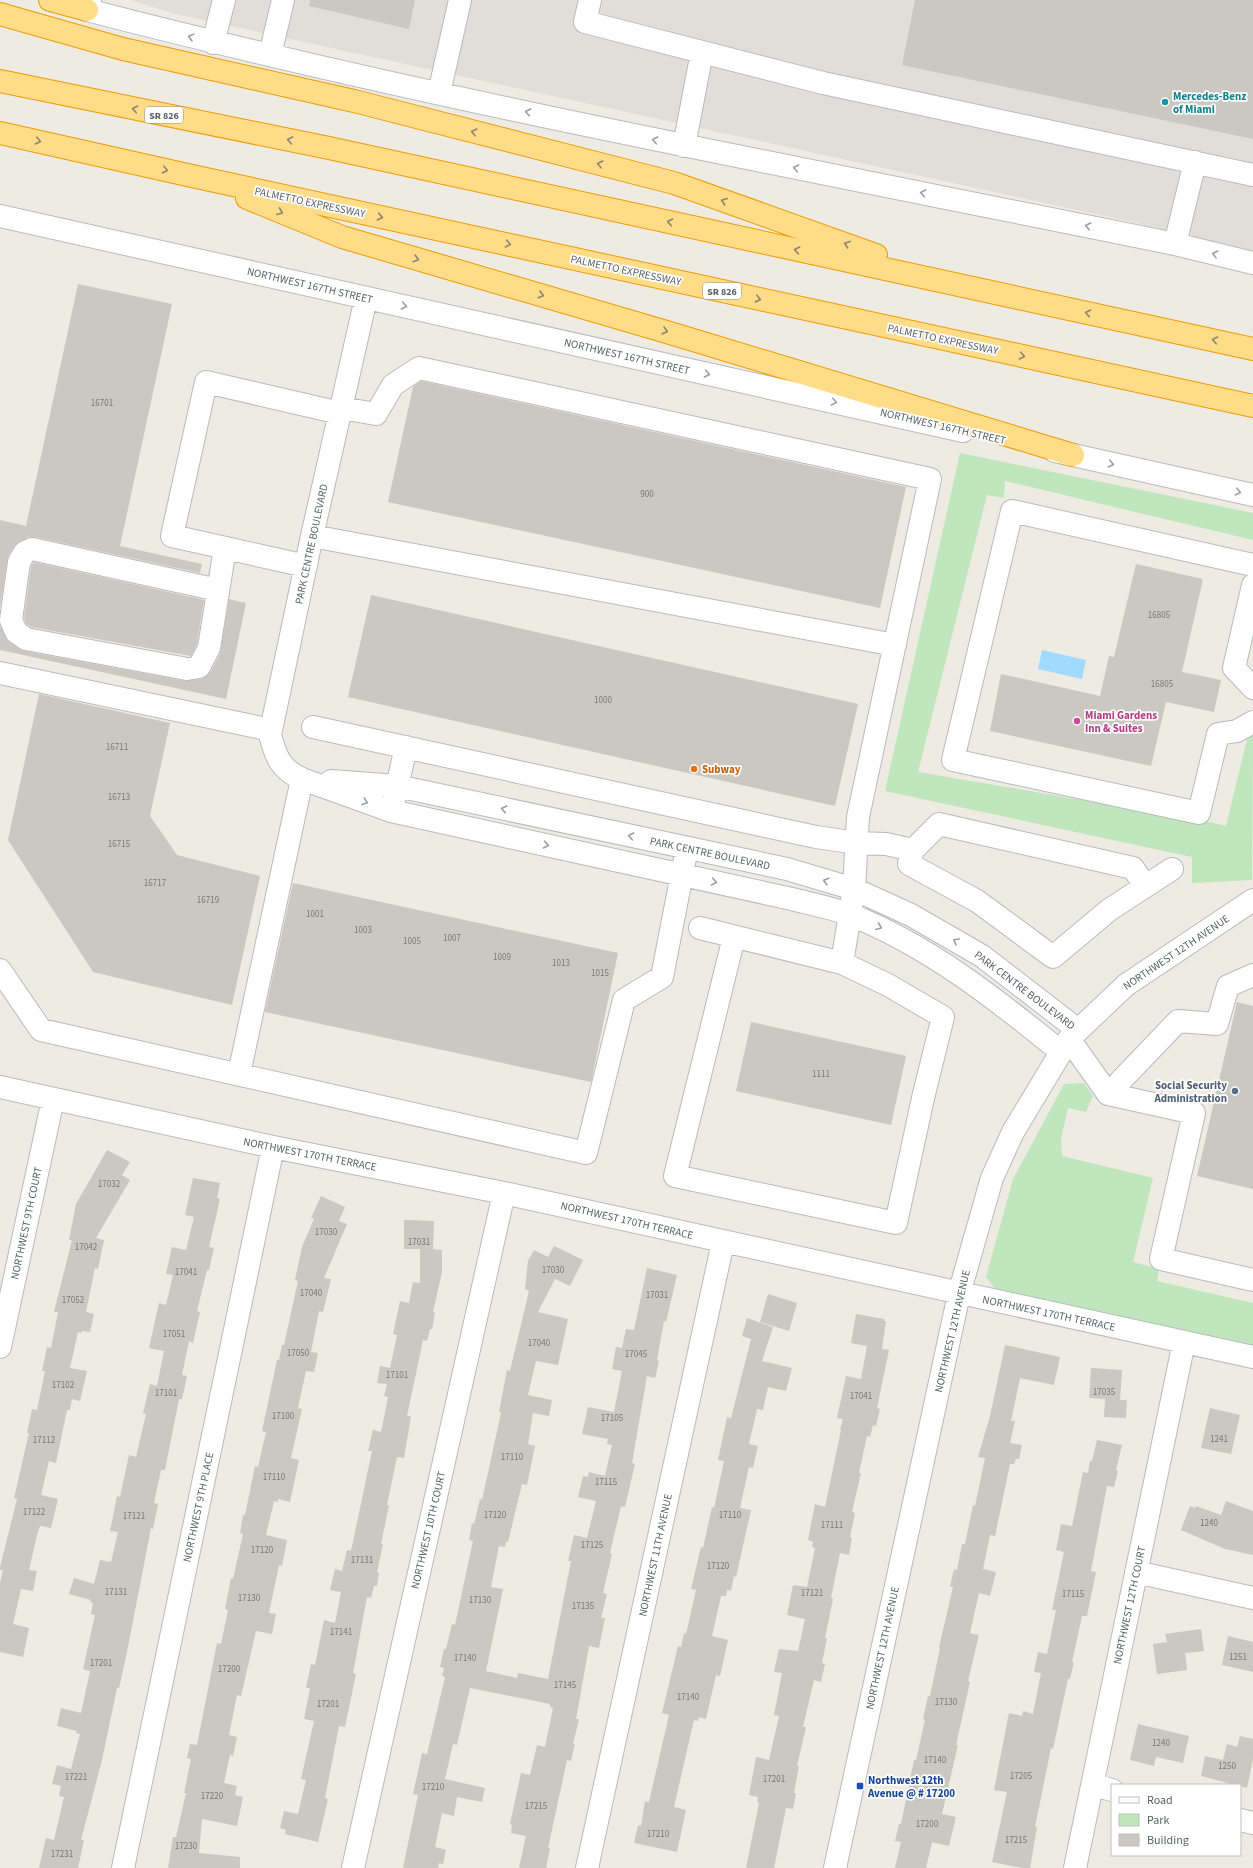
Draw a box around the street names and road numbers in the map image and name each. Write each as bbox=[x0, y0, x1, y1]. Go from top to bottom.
road number: SR 826 bbox=[145, 107, 183, 123]
street label: PALMETTO EXPRESSWAY bbox=[253, 183, 367, 222]
street label: PALMETTO EXPRESSWAY bbox=[569, 251, 683, 290]
street label: NORTHWEST 167TH STREET bbox=[245, 264, 374, 307]
road number: SR 826 bbox=[703, 283, 741, 299]
street label: PALMETTO EXPRESSWAY bbox=[886, 320, 1000, 359]
street label: NORTHWEST 167TH STREET bbox=[562, 335, 691, 378]
street label: NORTHWEST 167TH STREET bbox=[878, 405, 1007, 448]
street label: PARK CENTRE BOULEVARD bbox=[291, 482, 332, 606]
street label: PARK CENTRE BOULEVARD bbox=[648, 833, 772, 874]
street label: NORTHWEST 12TH AVENUE bbox=[1120, 911, 1233, 994]
street label: PARK CENTRE BOULEVARD bbox=[971, 948, 1078, 1033]
street label: NORTHWEST 170TH TERRACE bbox=[242, 1134, 378, 1175]
street label: NORTHWEST 9TH COURT bbox=[7, 1165, 46, 1281]
street label: NORTHWEST 170TH TERRACE bbox=[559, 1198, 695, 1243]
street label: NORTHWEST 12TH AVENUE bbox=[931, 1268, 974, 1394]
street label: NORTHWEST 170TH TERRACE bbox=[981, 1292, 1117, 1335]
street label: NORTHWEST 9TH PLACE bbox=[180, 1451, 218, 1563]
street label: NORTHWEST 10TH COURT bbox=[408, 1470, 449, 1590]
street label: NORTHWEST 11TH AVENUE bbox=[635, 1492, 676, 1618]
street label: NORTHWEST 12TH COURT bbox=[1110, 1545, 1149, 1666]
street label: NORTHWEST 12TH AVENUE bbox=[862, 1585, 903, 1711]

